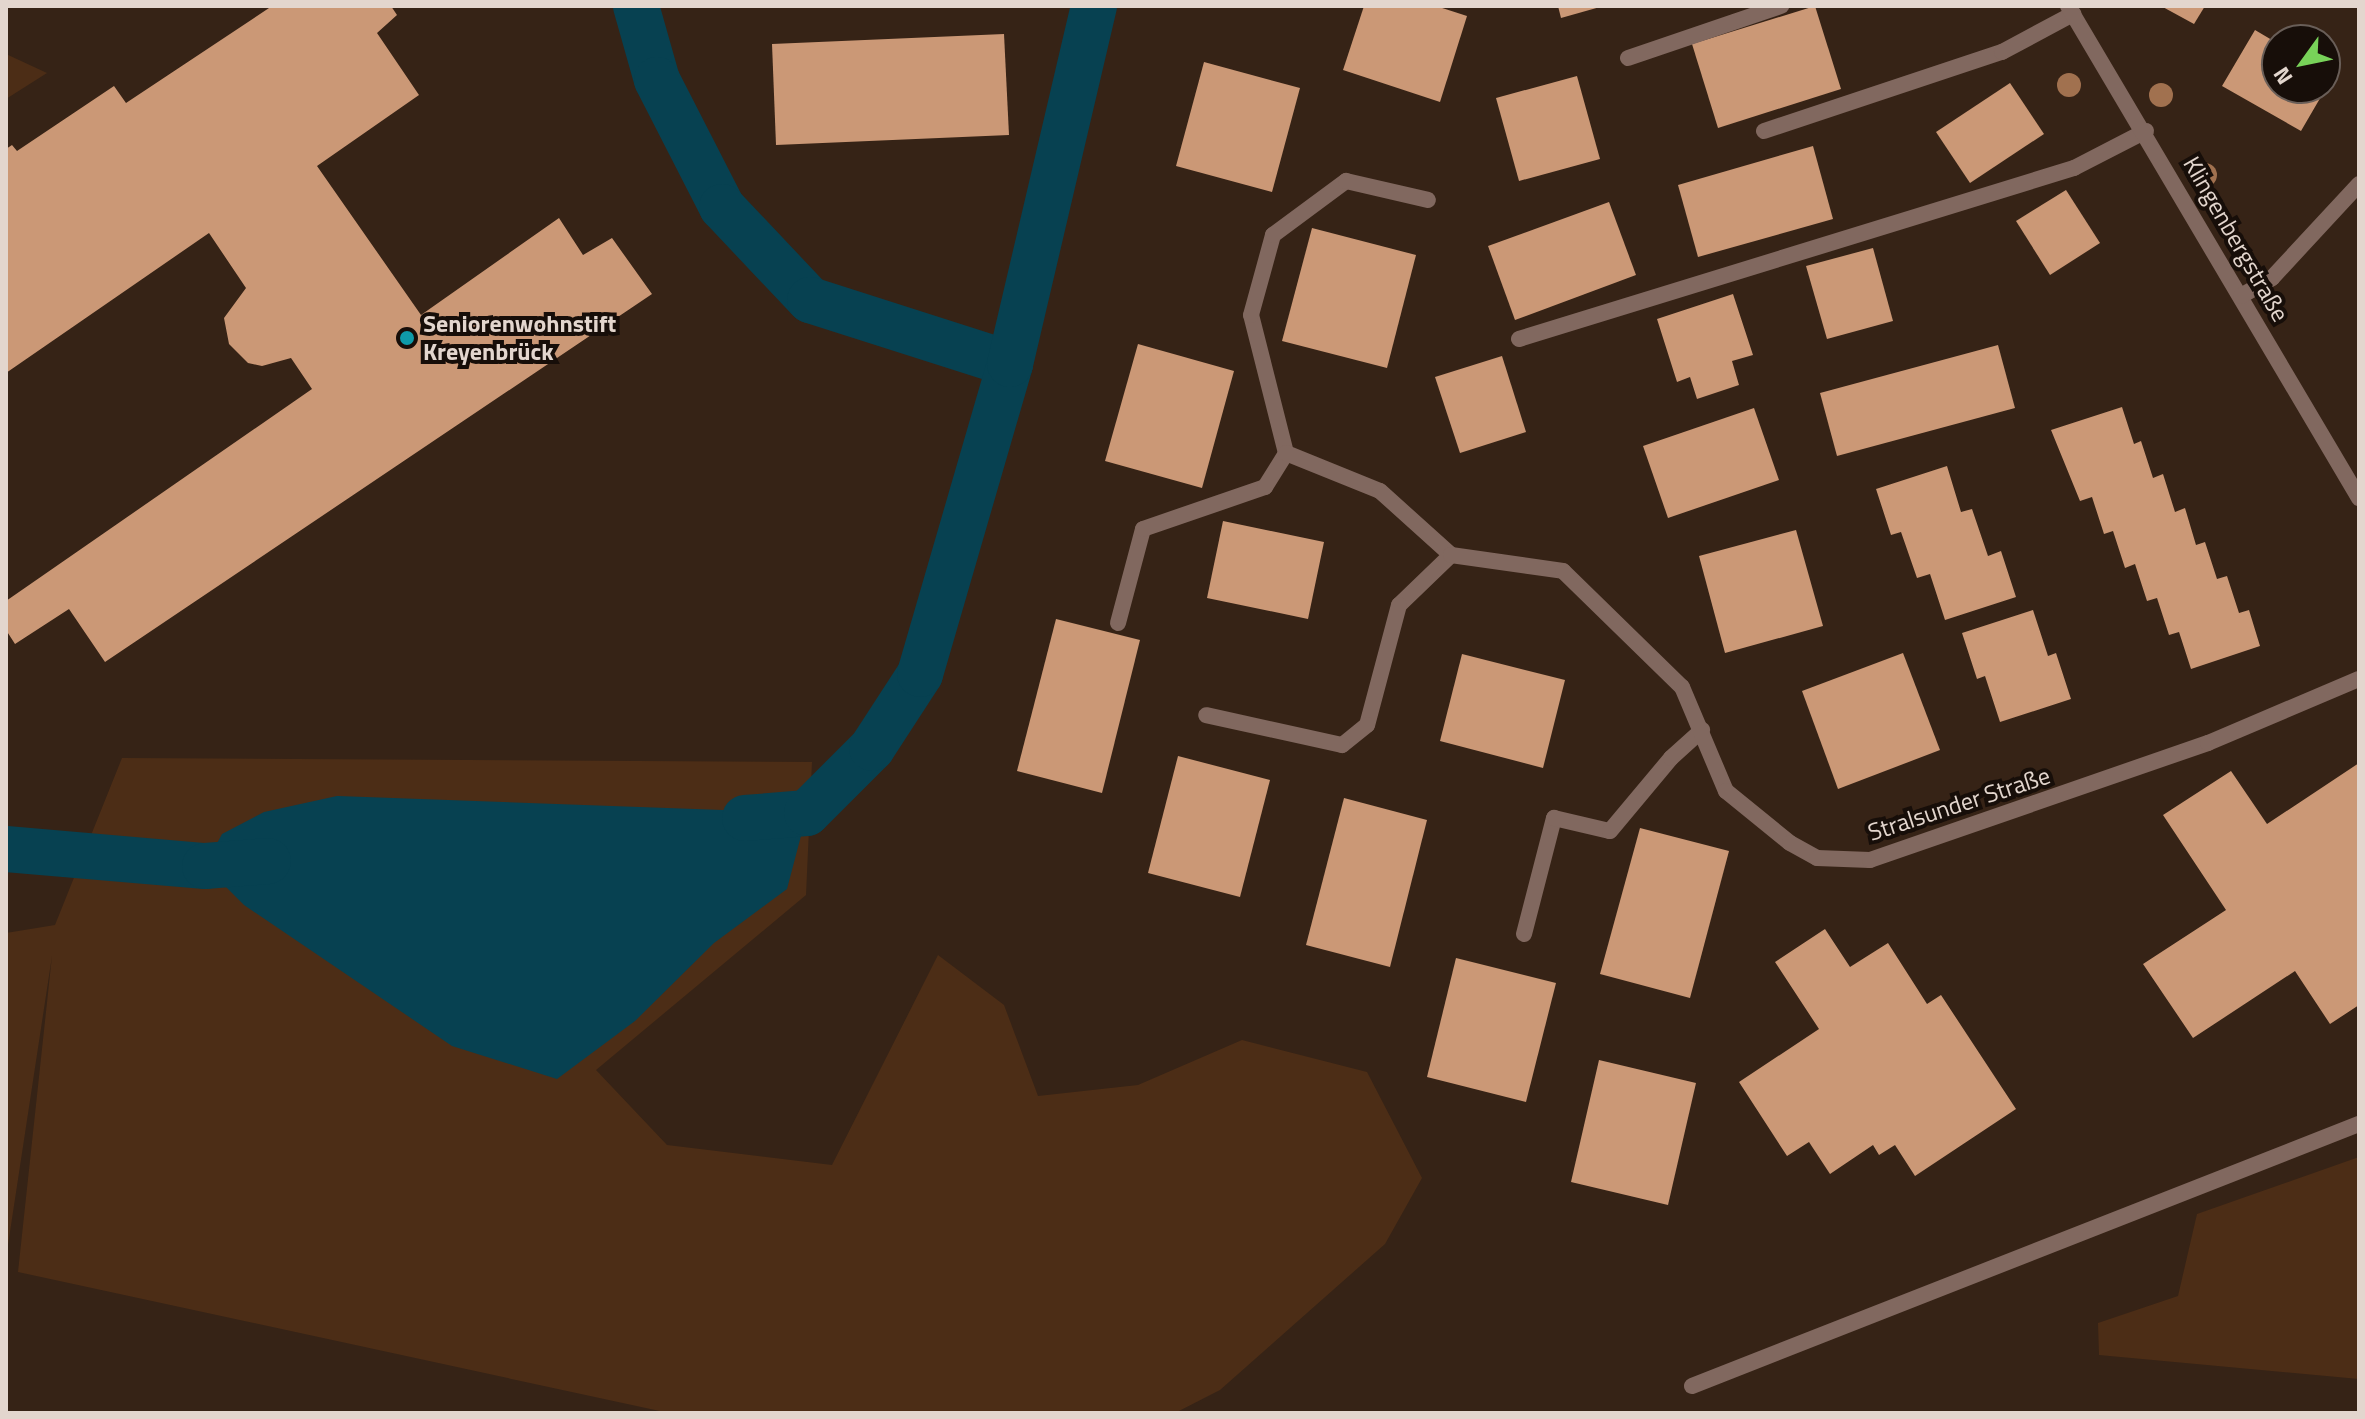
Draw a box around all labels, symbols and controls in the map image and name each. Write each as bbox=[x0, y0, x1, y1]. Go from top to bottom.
north arrow bbox=[2261, 24, 2341, 104]
text: N bbox=[2264, 60, 2301, 92]
street label: Klingenbergstraße bbox=[2177, 151, 2295, 327]
place label: Seniorenwohnstift Kreyenbrück bbox=[423, 310, 616, 366]
marker: Seniorenwohnstift Kreyenbrück bbox=[398, 329, 416, 347]
street label: Stralsunder Straße bbox=[1864, 761, 2054, 847]

